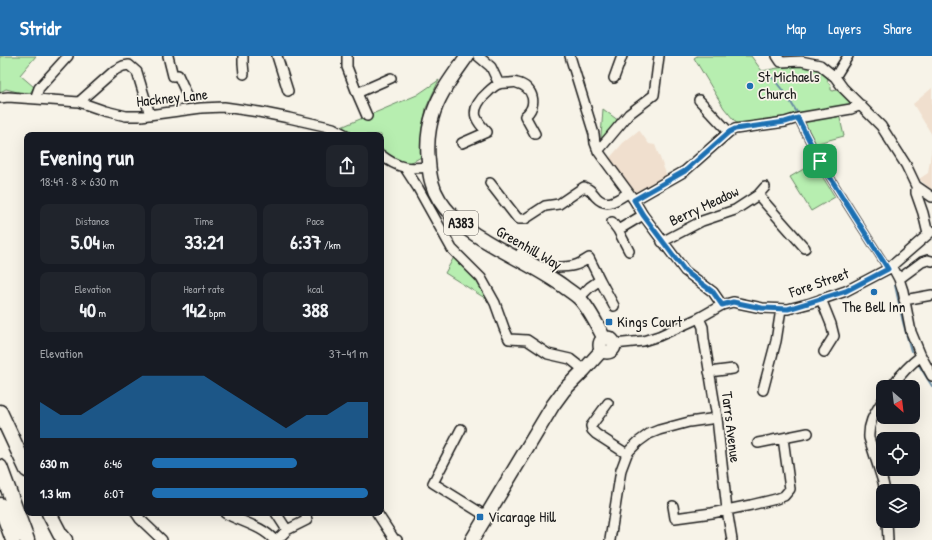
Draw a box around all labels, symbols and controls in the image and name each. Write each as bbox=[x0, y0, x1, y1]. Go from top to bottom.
text: Stridr bbox=[20, 15, 62, 41]
text: Map bbox=[786, 19, 806, 38]
text: Layers bbox=[828, 19, 861, 38]
text: Share bbox=[883, 19, 912, 38]
place label: St Michaels Church bbox=[758, 66, 820, 104]
marker: St Michaels Church bbox=[745, 81, 755, 91]
street label: Hackney Lane bbox=[135, 83, 209, 112]
text: Evening run bbox=[40, 142, 134, 172]
pin bbox=[803, 144, 837, 178]
button: share bbox=[326, 145, 368, 187]
icon: arrive bbox=[809, 150, 831, 172]
text: 18:49 · 8 × 630 m bbox=[40, 172, 118, 190]
street label: Berry Meadow bbox=[666, 180, 742, 231]
road number: A383 bbox=[444, 211, 478, 235]
text: Distance bbox=[76, 214, 109, 228]
text: Time bbox=[194, 214, 214, 228]
text: Pace bbox=[306, 214, 324, 228]
street label: Greenhill Way bbox=[492, 220, 566, 275]
text: 5.04 bbox=[71, 228, 100, 255]
text: 33:21 bbox=[184, 228, 224, 255]
text: 6:37 bbox=[290, 228, 321, 255]
text: km bbox=[100, 238, 115, 252]
text: /km bbox=[321, 238, 341, 252]
street label: Fore Street bbox=[785, 262, 852, 303]
text: Elevation bbox=[74, 282, 111, 296]
text: Heart rate bbox=[183, 282, 225, 296]
text: kcal bbox=[307, 282, 323, 296]
marker: The Bell Inn bbox=[869, 287, 879, 297]
text: 40 bbox=[79, 296, 96, 323]
text: 142 bbox=[182, 296, 206, 323]
text: 388 bbox=[302, 296, 328, 323]
place label: The Bell Inn bbox=[842, 296, 906, 317]
text: m bbox=[96, 306, 106, 320]
text: bpm bbox=[206, 306, 226, 320]
place label: Kings Court bbox=[617, 311, 683, 332]
marker: Kings Court bbox=[604, 317, 614, 327]
text: Elevation bbox=[40, 344, 83, 362]
text: 37–41 m bbox=[329, 344, 368, 362]
north arrow bbox=[876, 380, 920, 424]
map controls bbox=[876, 380, 920, 528]
street label: Tarrs Avenue bbox=[717, 390, 746, 464]
button: locate bbox=[876, 432, 920, 476]
text: 630 m bbox=[40, 454, 69, 472]
text: 6:46 bbox=[104, 454, 122, 472]
text: 1.3 km bbox=[40, 484, 71, 502]
text: 6:07 bbox=[104, 484, 124, 502]
button: layers bbox=[876, 484, 920, 528]
place label: Vicarage Hill bbox=[488, 506, 557, 527]
marker: Vicarage Hill bbox=[475, 512, 485, 522]

